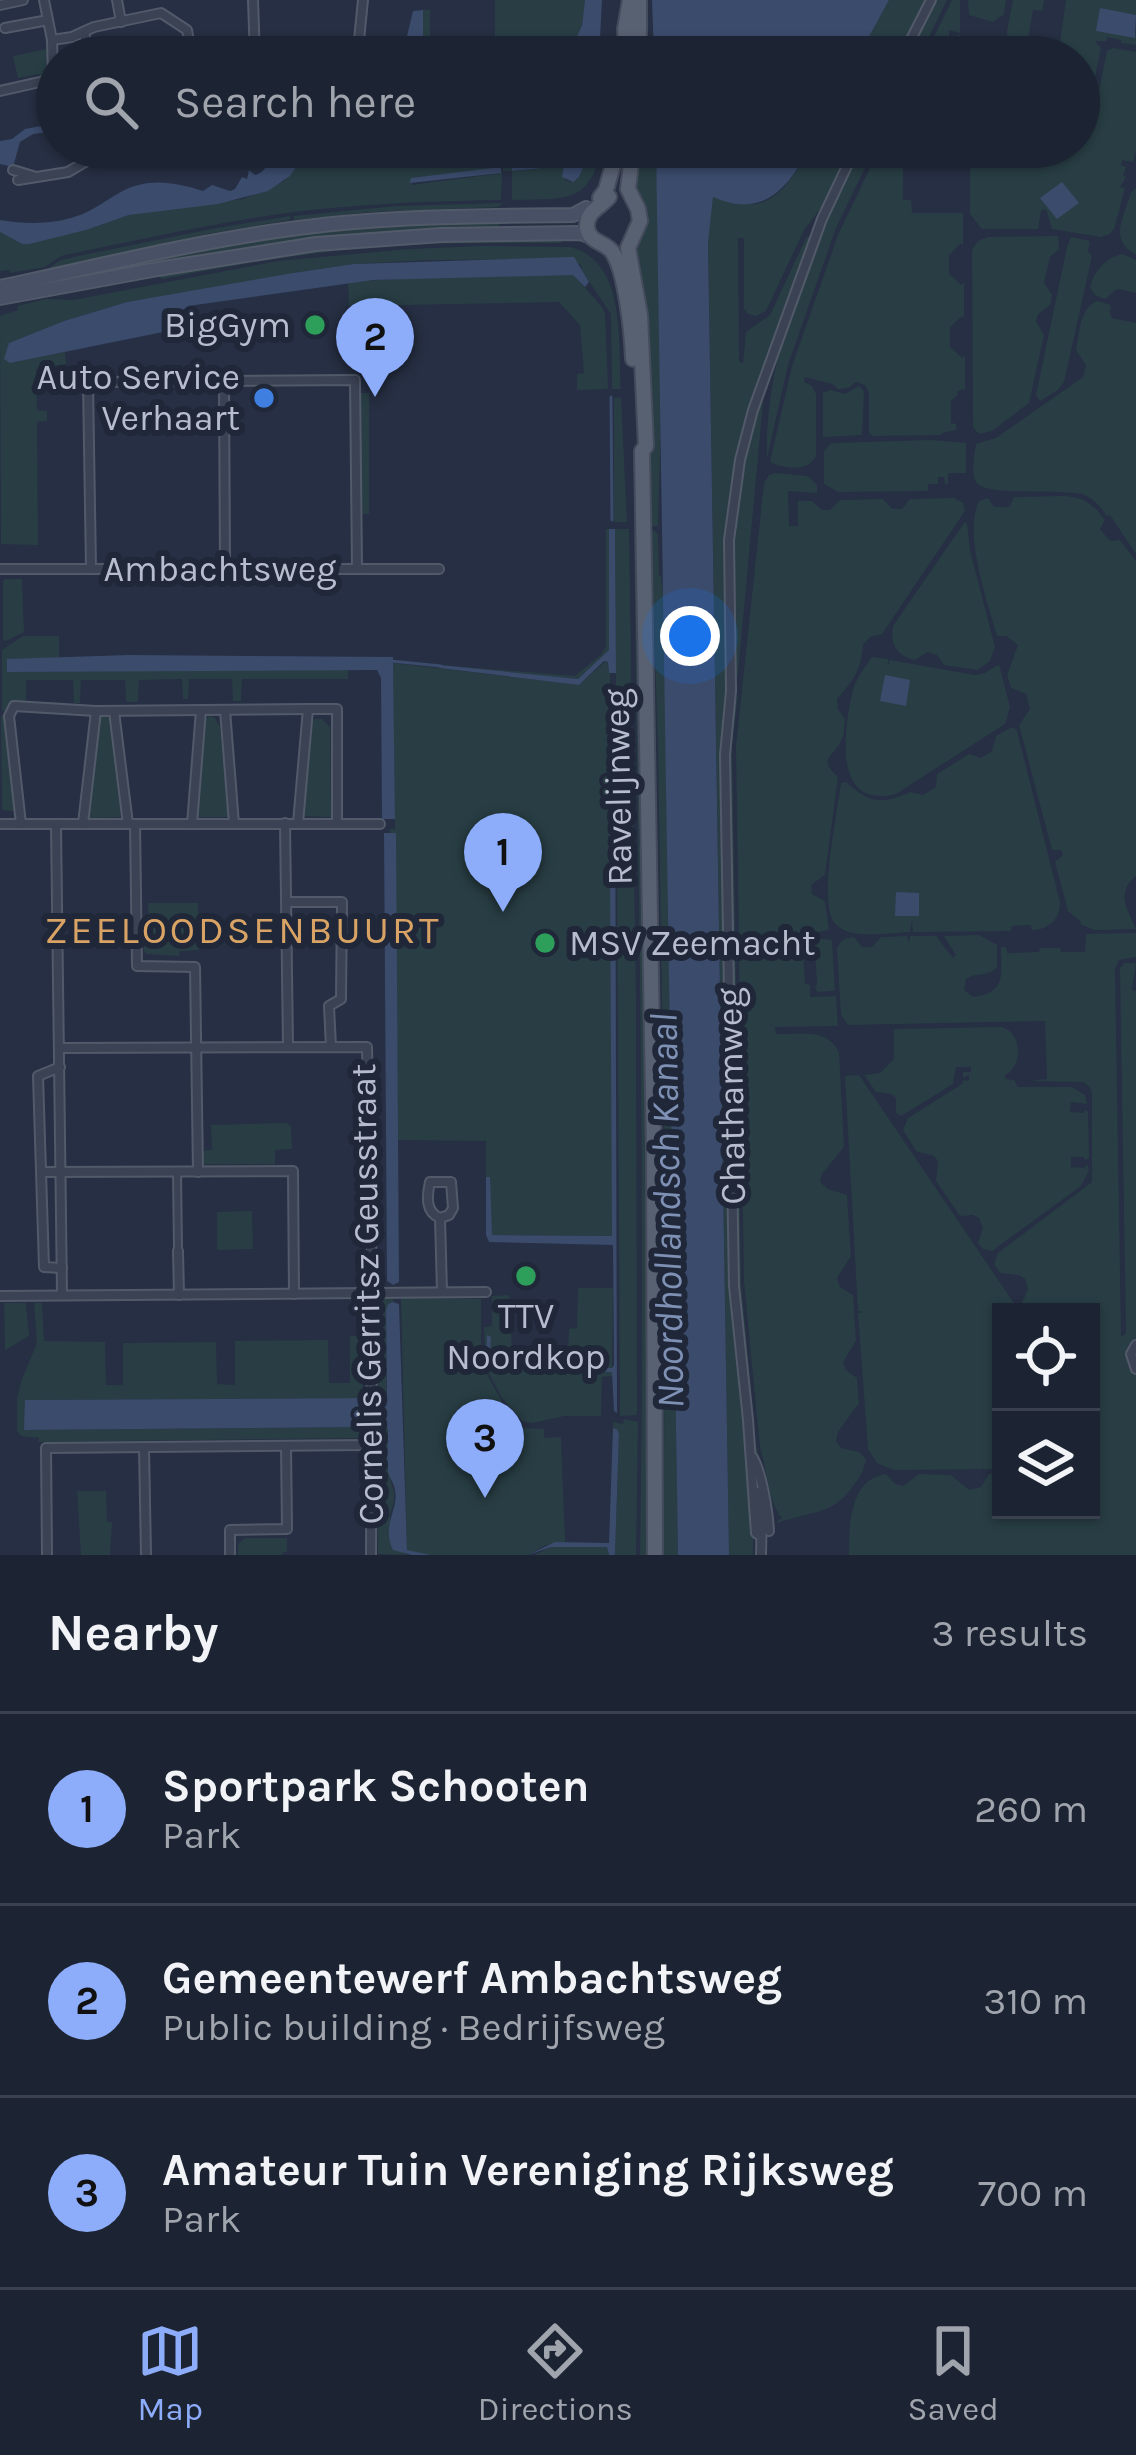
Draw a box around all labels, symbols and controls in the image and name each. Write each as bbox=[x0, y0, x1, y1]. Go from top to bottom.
search box bbox=[36, 36, 1100, 168]
icon: search bbox=[78, 69, 144, 135]
text: Search here bbox=[174, 76, 416, 128]
pin: 2 bbox=[336, 298, 414, 397]
place label: BigGym bbox=[164, 304, 291, 346]
marker: BigGym bbox=[302, 312, 328, 338]
place label: Auto Service Verhaart bbox=[37, 356, 240, 439]
marker: Auto Service Verhaart bbox=[251, 385, 277, 411]
street label: Ambachtsweg bbox=[103, 548, 337, 590]
your location bbox=[660, 606, 720, 666]
street label: Ravelijnweg bbox=[595, 688, 641, 886]
pin: 1 bbox=[464, 813, 542, 912]
district label: ZEELOODSENBUURT bbox=[45, 907, 441, 953]
place label: MSV Zeemacht bbox=[569, 922, 816, 964]
marker: MSV Zeemacht bbox=[532, 930, 558, 956]
street label: Chathamweg bbox=[708, 987, 754, 1205]
water label: Noordhollandsch Kanaal bbox=[641, 1013, 693, 1409]
street label: Cornelis Gerritsz Geusstraat bbox=[342, 1063, 392, 1525]
marker: TTV Noordkop bbox=[513, 1263, 539, 1289]
place label: TTV Noordkop bbox=[446, 1295, 606, 1378]
map controls bbox=[992, 1303, 1100, 1519]
button: locate bbox=[992, 1303, 1100, 1411]
pin: 3 bbox=[446, 1399, 524, 1498]
button: layers bbox=[992, 1411, 1100, 1519]
text: Nearby bbox=[48, 1603, 218, 1663]
text: 3 results bbox=[931, 1610, 1088, 1656]
text: Sportpark Schooten bbox=[162, 1760, 590, 1812]
text: 1 bbox=[80, 1786, 94, 1832]
text: 260 m bbox=[974, 1786, 1088, 1832]
text: Park bbox=[162, 1812, 241, 1858]
text: Gemeentewerf Ambachtsweg bbox=[162, 1952, 782, 2004]
text: 2 bbox=[75, 1978, 99, 2024]
text: 310 m bbox=[983, 1978, 1088, 2024]
text: Public building · Bedrijfsweg bbox=[162, 2004, 665, 2050]
text: Amateur Tuin Vereniging Rijksweg bbox=[162, 2144, 894, 2196]
text: 3 bbox=[75, 2170, 99, 2216]
text: 700 m bbox=[978, 2170, 1088, 2216]
text: Park bbox=[162, 2196, 241, 2242]
tab: Map bbox=[137, 2318, 203, 2428]
tab: Directions bbox=[478, 2318, 633, 2428]
tab: Saved bbox=[908, 2318, 999, 2428]

